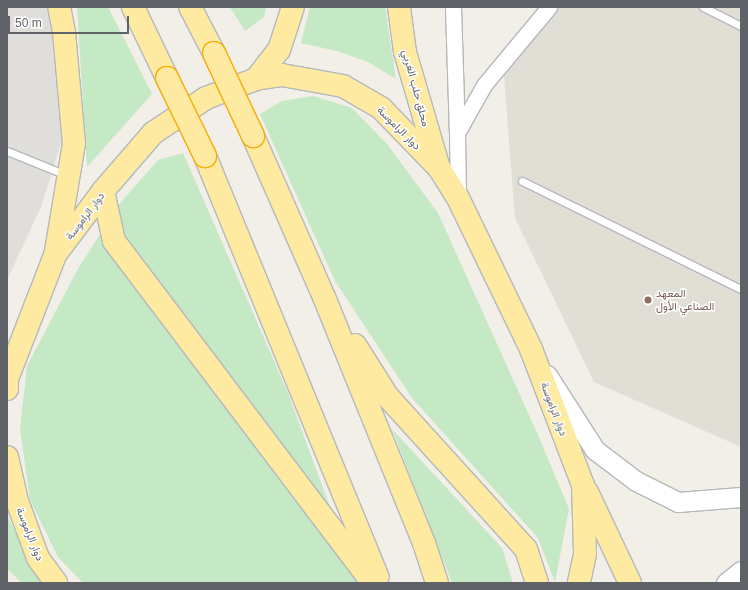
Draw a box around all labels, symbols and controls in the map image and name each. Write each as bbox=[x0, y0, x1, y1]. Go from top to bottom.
scale bar bbox=[10, 8, 131, 34]
text: 50 m bbox=[15, 16, 42, 30]
street label: محلق حلب الغربي bbox=[399, 48, 433, 128]
street label: دوار الراموسة bbox=[374, 103, 424, 153]
street label: دوار الراموسة bbox=[63, 189, 107, 243]
place label: المعهد الصناعي الأول bbox=[656, 287, 714, 313]
marker: المعهد الصناعي الأول bbox=[643, 295, 653, 305]
street label: دوار الراموسة bbox=[538, 380, 570, 438]
street label: دوار الراموسة bbox=[13, 505, 47, 563]

